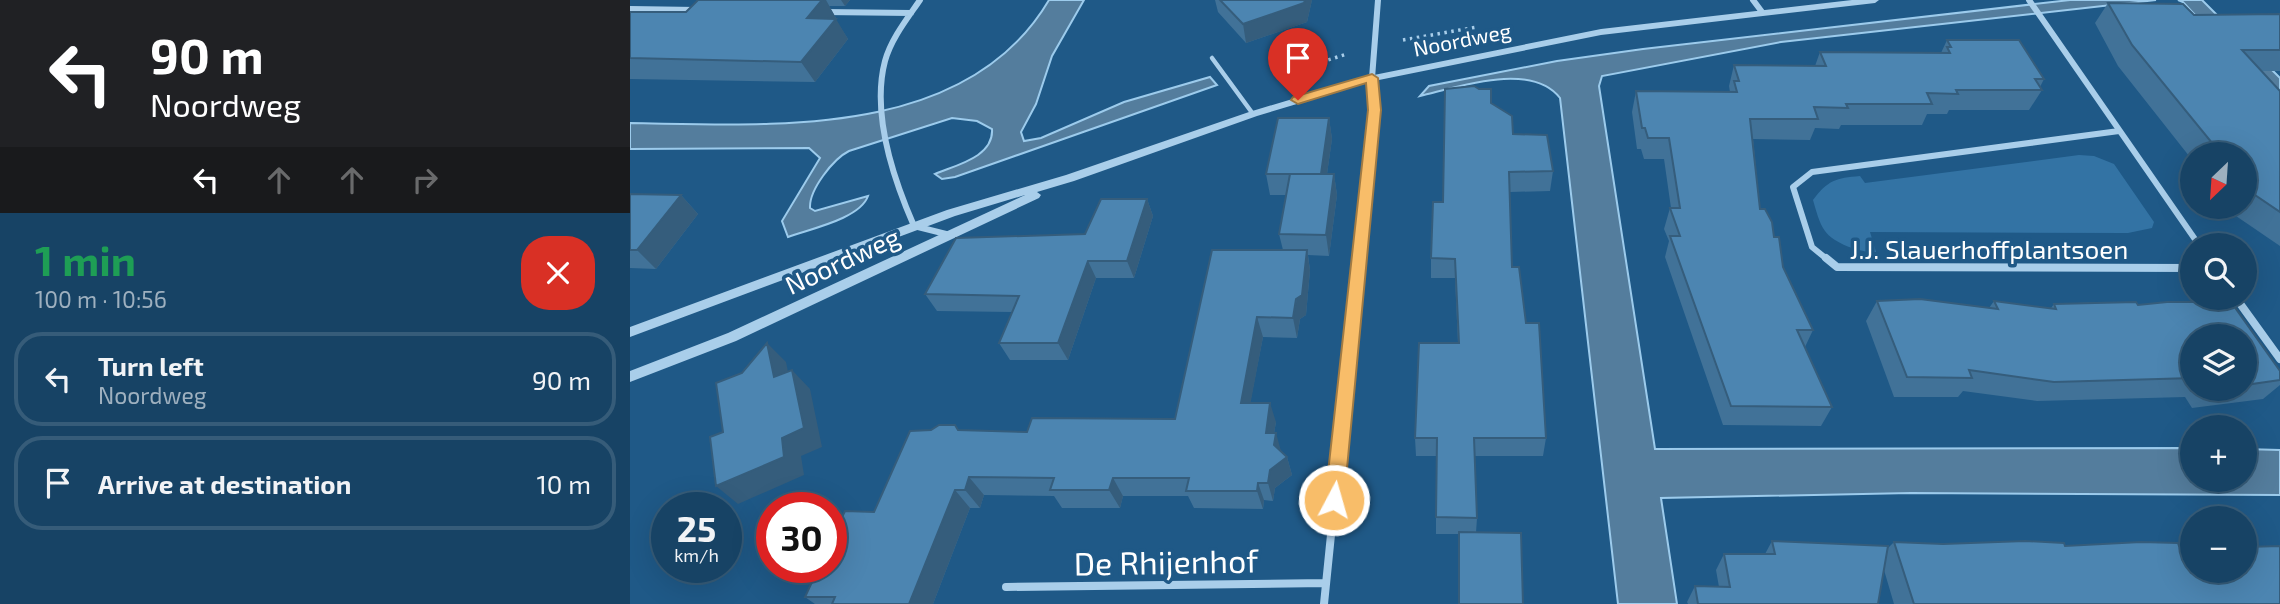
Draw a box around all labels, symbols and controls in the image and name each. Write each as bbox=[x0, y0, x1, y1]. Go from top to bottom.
street label: Noordweg bbox=[1411, 17, 1513, 61]
text: 90 m bbox=[150, 25, 264, 84]
icon: left bbox=[35, 28, 126, 119]
pin bbox=[1268, 28, 1328, 100]
icon: arrive bbox=[1279, 39, 1317, 77]
text: Noordweg bbox=[150, 85, 301, 123]
north arrow bbox=[2180, 142, 2258, 219]
map controls bbox=[2180, 142, 2257, 583]
icon: left bbox=[187, 161, 225, 199]
icon: ahead bbox=[260, 161, 298, 199]
icon: ahead bbox=[333, 161, 371, 199]
icon: right bbox=[406, 161, 444, 199]
street label: Noordweg bbox=[780, 220, 904, 300]
street label: J.J. Slauerhoffplantsoen bbox=[1850, 233, 2128, 264]
button: search bbox=[2180, 233, 2257, 310]
text: 1 min bbox=[35, 234, 136, 284]
button: close bbox=[521, 236, 595, 310]
text: 100 m · 10:56 bbox=[35, 285, 167, 313]
button: layers bbox=[2180, 324, 2257, 401]
text: Turn left bbox=[98, 350, 204, 381]
icon: left bbox=[39, 360, 77, 398]
text: 90 m bbox=[532, 364, 591, 395]
text: Noordweg bbox=[98, 381, 207, 409]
button: + bbox=[2180, 415, 2257, 492]
position arrow bbox=[1297, 463, 1371, 537]
icon: arrive bbox=[39, 464, 77, 502]
text: Arrive at destination bbox=[98, 468, 351, 499]
text: 10 m bbox=[536, 468, 591, 499]
speed limit sign: 30 bbox=[756, 492, 847, 583]
button: − bbox=[2180, 506, 2257, 583]
text: 25 bbox=[677, 507, 716, 549]
street label: De Rhijenhof bbox=[1073, 540, 1259, 583]
text: km/h bbox=[674, 544, 719, 566]

